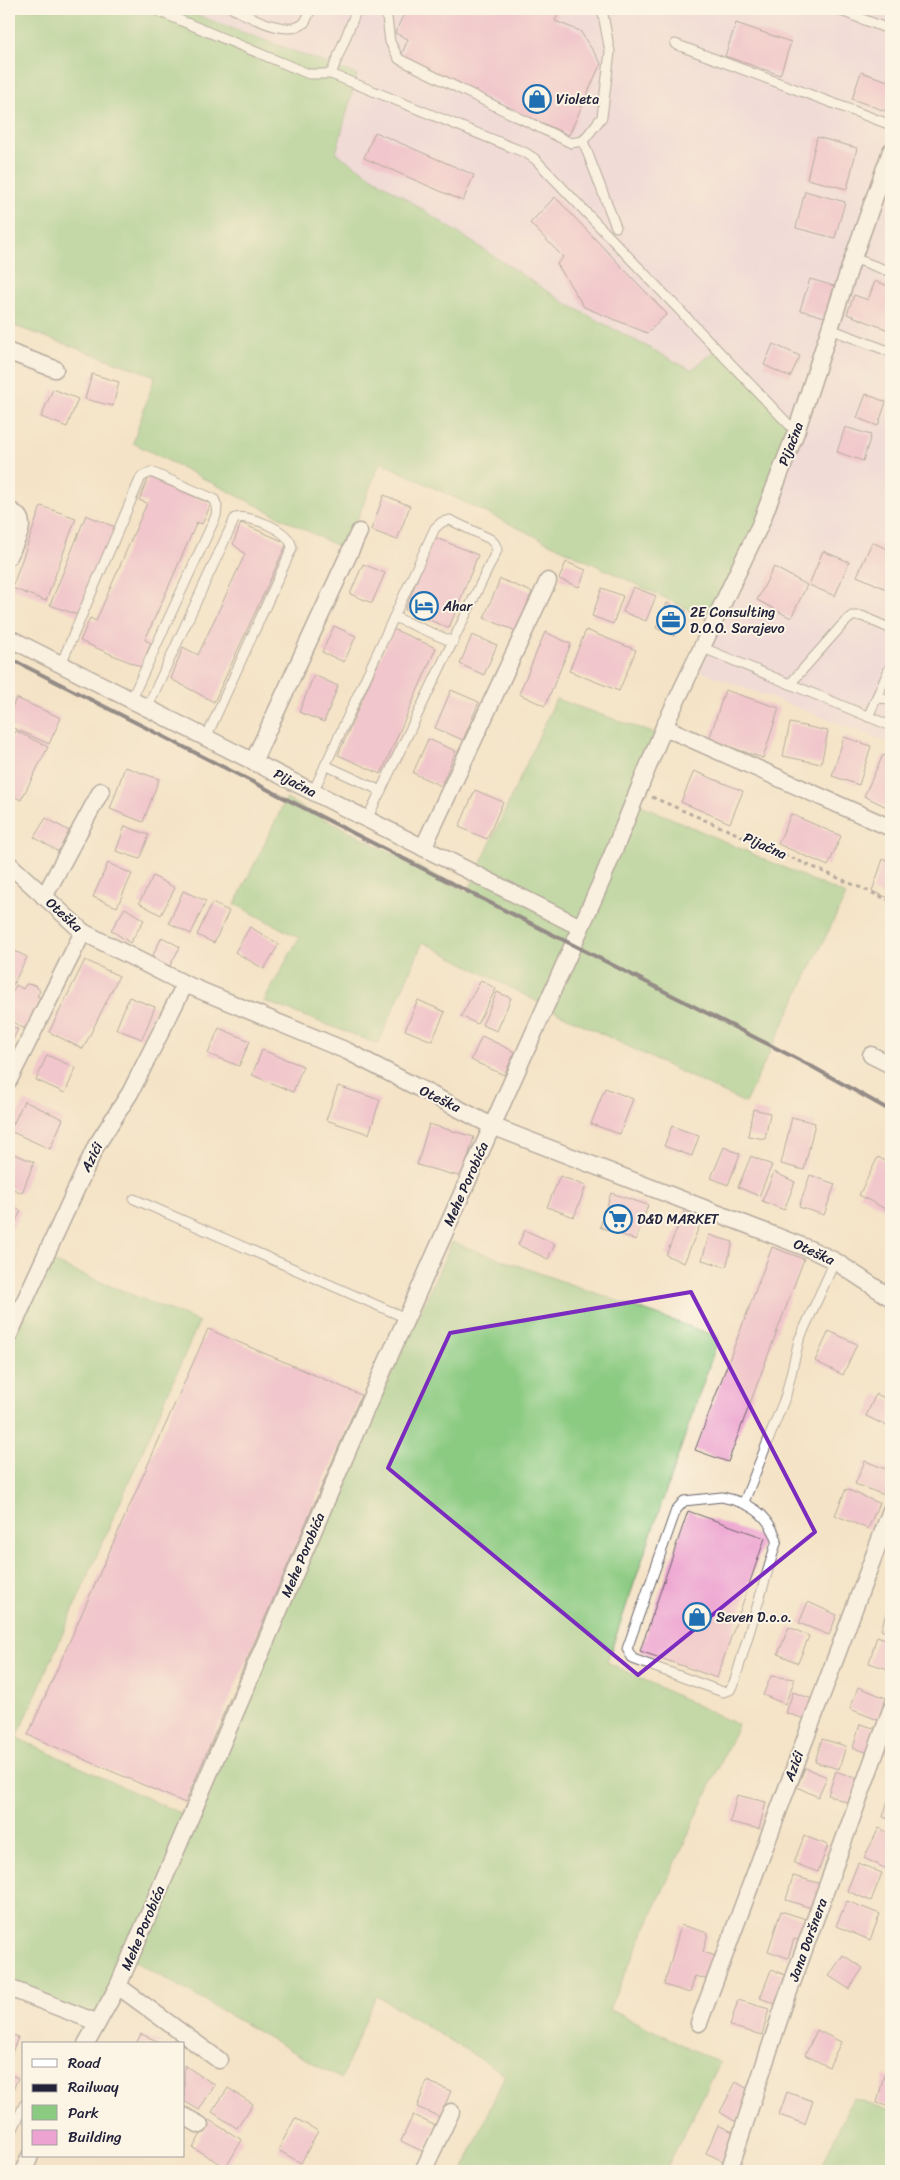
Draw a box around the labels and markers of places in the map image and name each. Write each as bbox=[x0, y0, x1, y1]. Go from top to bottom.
shop icon: Violeta bbox=[522, 84, 552, 114]
place label: Violeta bbox=[556, 87, 599, 112]
hotel icon: Ahar bbox=[409, 591, 439, 621]
place label: Ahar bbox=[442, 594, 474, 619]
place label: 2E Consulting D.O.O. Sarajevo bbox=[690, 600, 785, 641]
office icon: 2E Consulting D.O.O. Sarajevo bbox=[656, 605, 686, 635]
supermarket icon: D&D MARKET bbox=[603, 1204, 633, 1234]
place label: D&D MARKET bbox=[637, 1207, 720, 1232]
shop icon: Seven D.o.o. bbox=[682, 1602, 712, 1632]
place label: Seven D.o.o. bbox=[716, 1605, 792, 1630]

